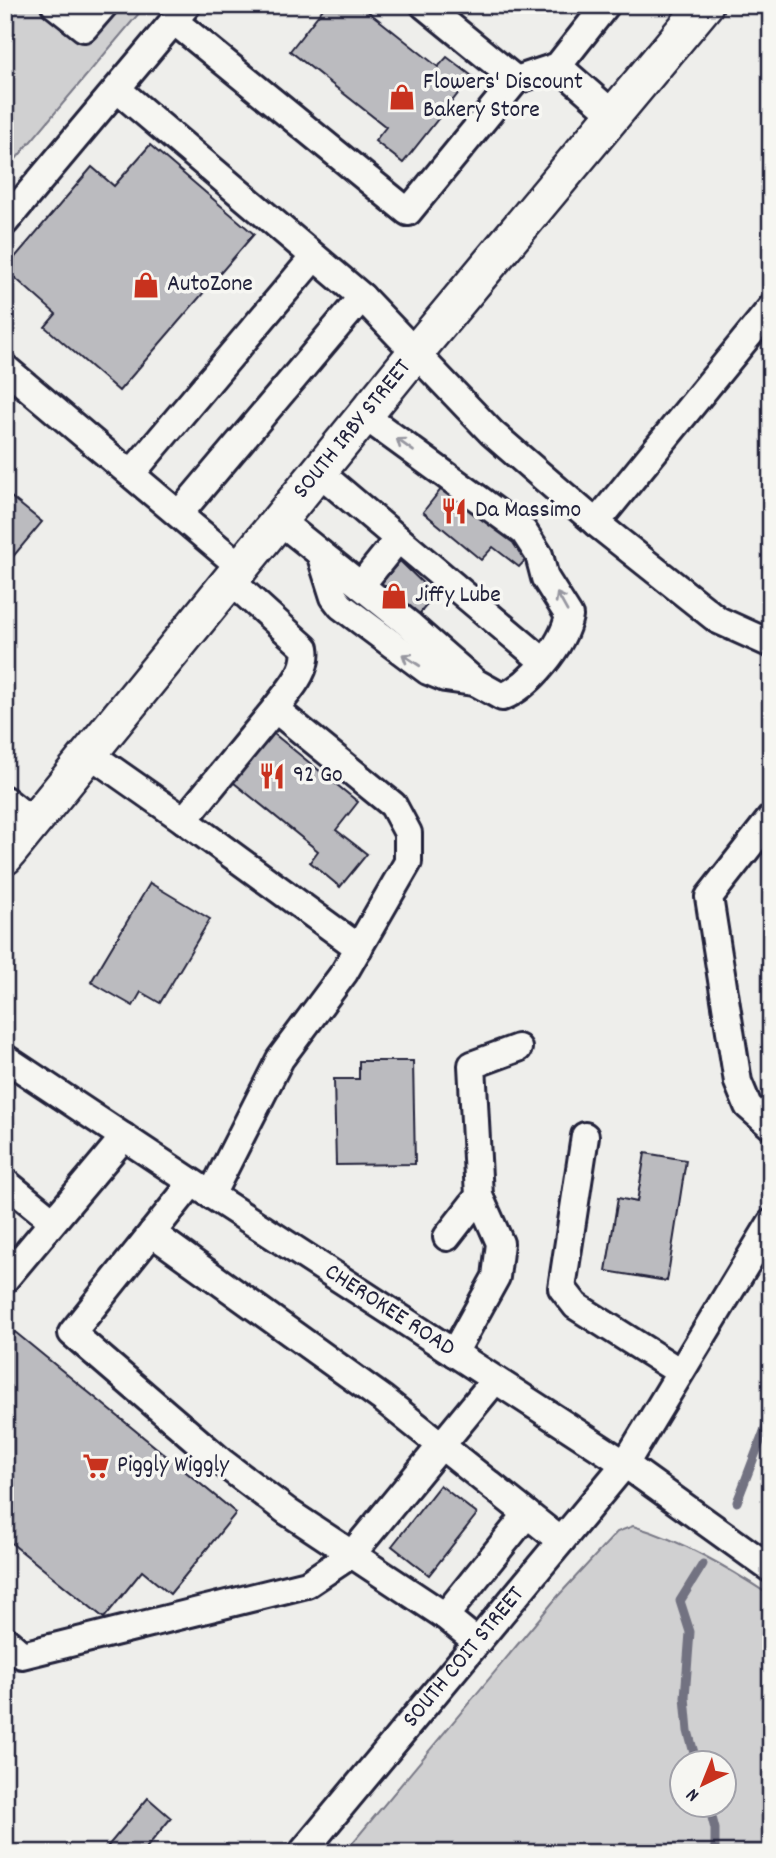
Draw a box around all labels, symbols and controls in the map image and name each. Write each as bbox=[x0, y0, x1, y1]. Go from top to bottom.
place label: Flowers' Discount Bakery Store bbox=[423, 66, 583, 128]
shop icon: Flowers' Discount Bakery Store bbox=[387, 82, 417, 112]
place label: AutoZone bbox=[167, 268, 253, 302]
shop icon: AutoZone bbox=[131, 270, 161, 300]
street label: SOUTH IRBY STREET bbox=[285, 352, 420, 507]
one-way arrow bbox=[396, 438, 415, 453]
place label: Da Massimo bbox=[475, 494, 581, 528]
restaurant icon: Da Massimo bbox=[439, 496, 469, 526]
place label: Jiffy Lube bbox=[415, 579, 501, 613]
shop icon: Jiffy Lube bbox=[379, 581, 409, 611]
one-way arrow bbox=[554, 592, 568, 613]
one-way arrow bbox=[402, 653, 422, 667]
place label: 92 Go bbox=[293, 759, 343, 793]
restaurant icon: 92 Go bbox=[257, 761, 287, 791]
street label: CHEROKEE ROAD bbox=[317, 1256, 461, 1366]
place label: Piggly Wiggly bbox=[117, 1449, 230, 1483]
supermarket icon: Piggly Wiggly bbox=[81, 1451, 111, 1481]
street label: SOUTH COIT STREET bbox=[395, 1579, 533, 1736]
north arrow bbox=[668, 1750, 738, 1820]
text: N bbox=[681, 1781, 706, 1807]

